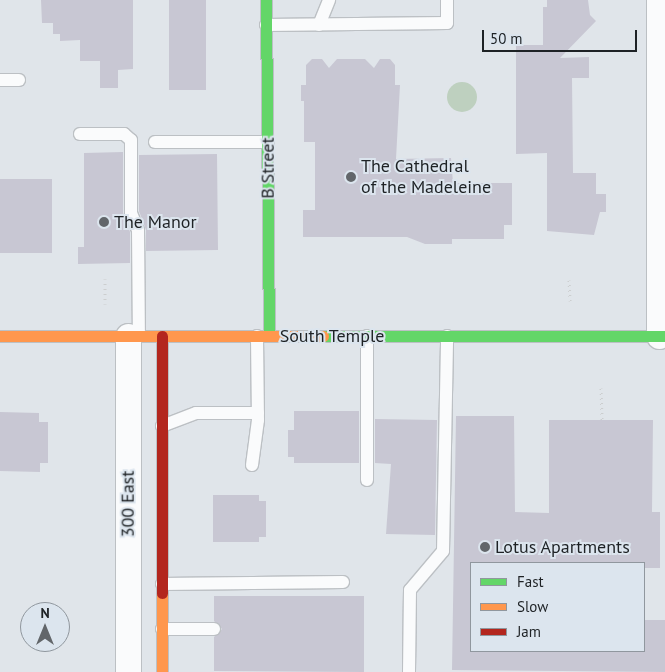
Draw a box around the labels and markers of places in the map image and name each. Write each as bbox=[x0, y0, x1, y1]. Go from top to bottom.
place label: The Cathedral of the Madeleine bbox=[361, 156, 491, 198]
marker: The Cathedral of the Madeleine bbox=[345, 171, 357, 183]
place label: The Manor bbox=[114, 211, 197, 233]
marker: The Manor bbox=[98, 216, 110, 228]
place label: Lotus Apartments bbox=[495, 536, 630, 558]
marker: Lotus Apartments bbox=[479, 541, 491, 553]

